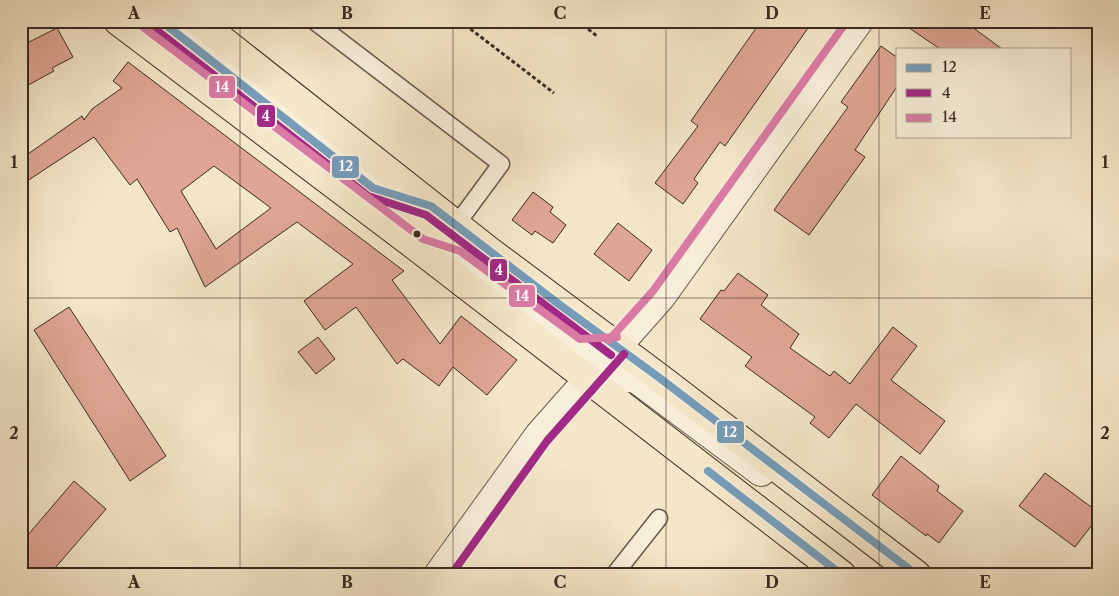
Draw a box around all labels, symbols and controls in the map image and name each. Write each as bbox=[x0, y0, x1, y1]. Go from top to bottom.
text: A bbox=[127, 3, 141, 23]
text: B bbox=[341, 3, 353, 23]
text: C bbox=[554, 3, 566, 23]
text: D bbox=[765, 3, 779, 23]
text: E bbox=[979, 3, 991, 23]
legend bbox=[896, 48, 1072, 138]
text: 12 bbox=[942, 57, 957, 76]
line badge: 14 bbox=[208, 75, 236, 99]
text: 14 bbox=[215, 78, 229, 96]
text: 4 bbox=[942, 83, 951, 102]
line badge: 4 bbox=[256, 104, 276, 128]
text: 4 bbox=[262, 107, 270, 125]
text: 14 bbox=[942, 107, 957, 126]
text: 1 bbox=[10, 152, 18, 172]
text: 1 bbox=[1101, 152, 1109, 172]
line badge: 12 bbox=[331, 155, 360, 179]
text: 12 bbox=[339, 157, 353, 175]
unlabelled marker bbox=[412, 229, 422, 239]
line badge: 4 bbox=[489, 258, 508, 282]
text: 4 bbox=[495, 261, 503, 279]
line badge: 14 bbox=[508, 284, 536, 308]
text: 14 bbox=[515, 287, 529, 305]
line badge: 12 bbox=[716, 420, 745, 444]
text: 2 bbox=[9, 423, 19, 443]
text: 12 bbox=[723, 423, 737, 441]
text: 2 bbox=[1100, 423, 1110, 443]
text: A bbox=[127, 572, 141, 592]
text: B bbox=[341, 572, 353, 592]
text: C bbox=[554, 572, 566, 592]
text: D bbox=[765, 572, 779, 592]
text: E bbox=[979, 572, 991, 592]

